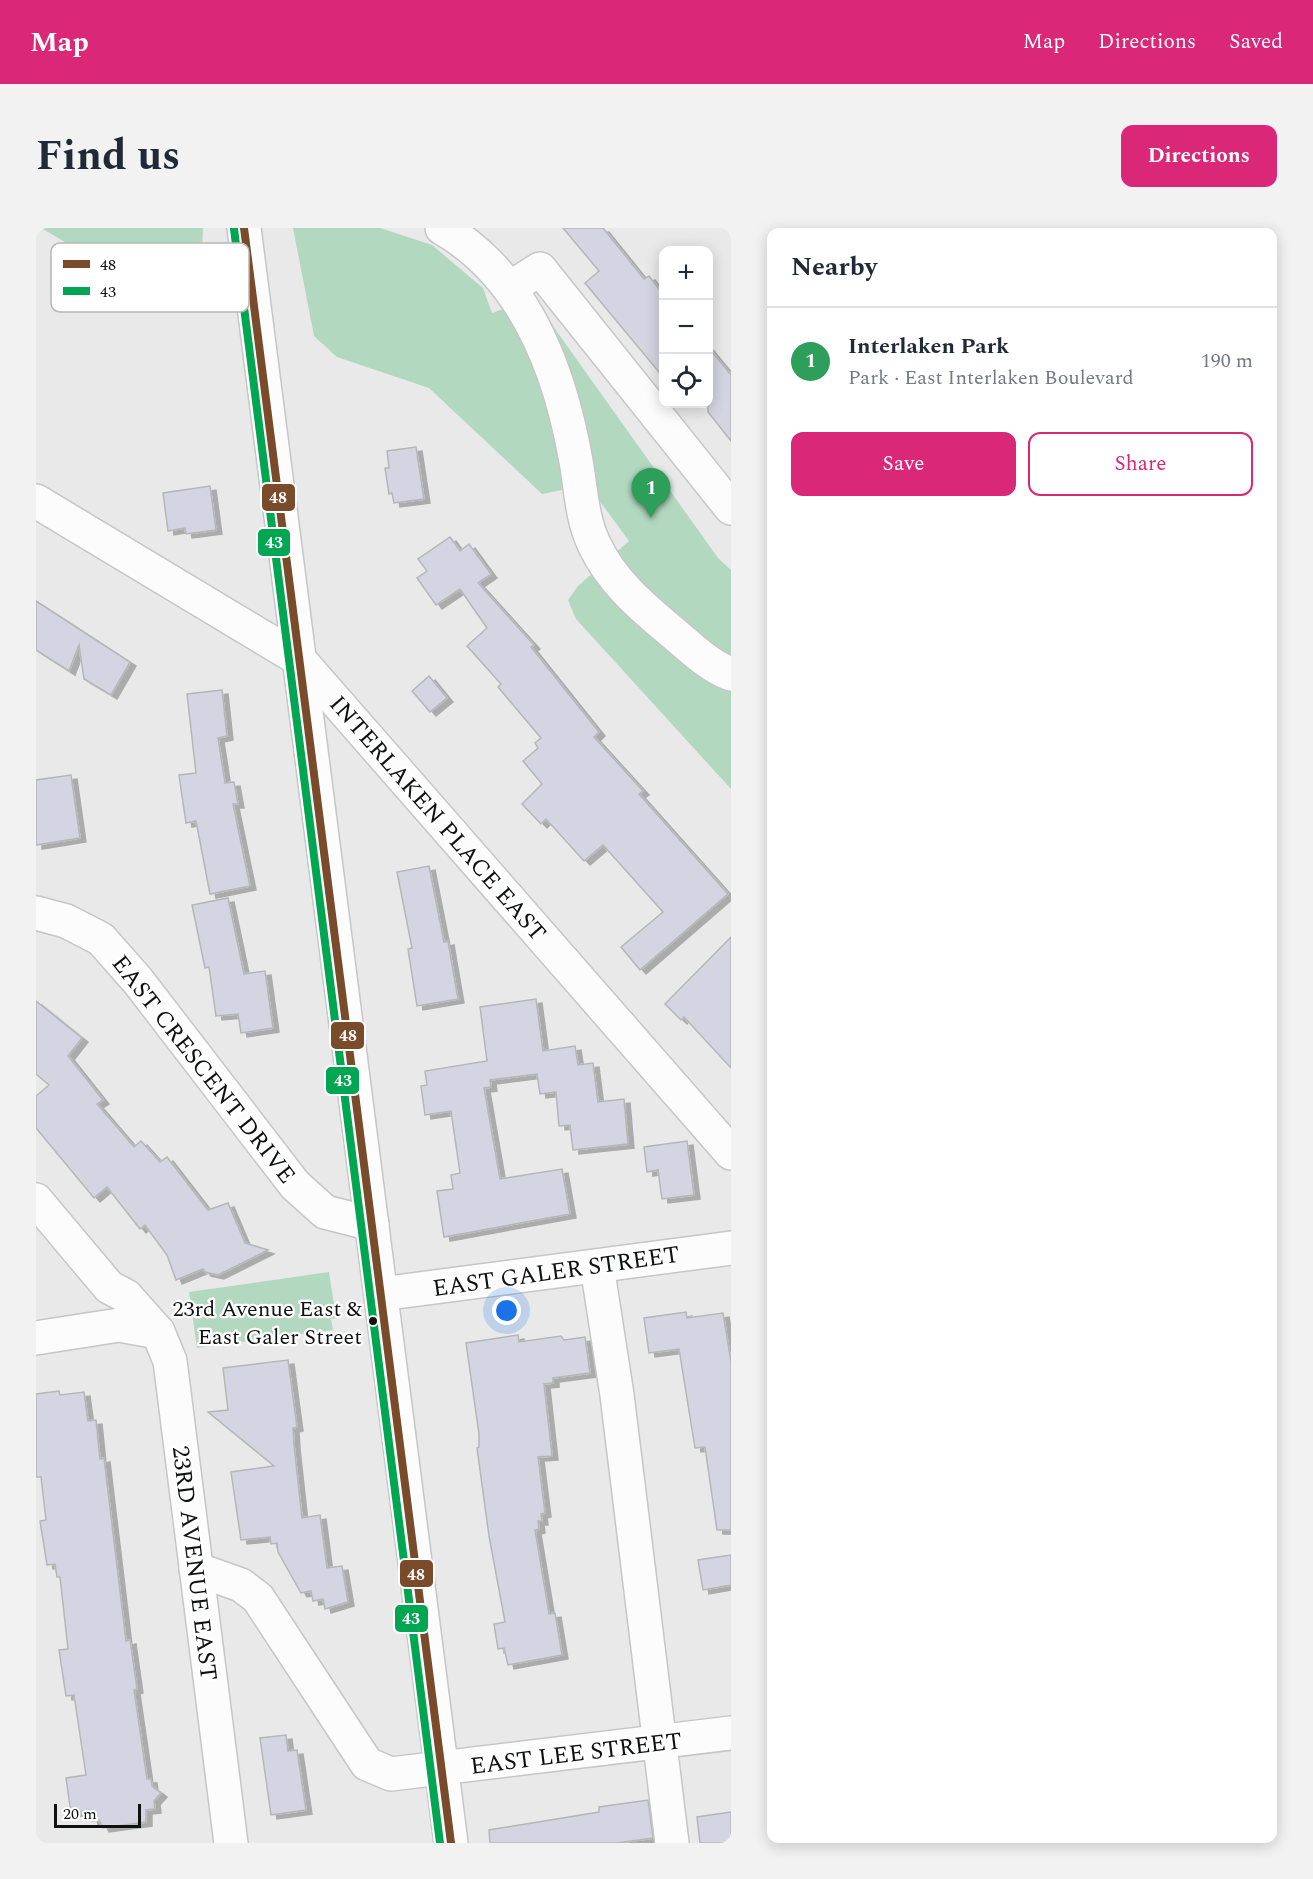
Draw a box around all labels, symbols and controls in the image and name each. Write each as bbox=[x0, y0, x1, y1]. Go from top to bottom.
text: Map bbox=[30, 21, 89, 64]
text: Map bbox=[1023, 26, 1065, 58]
text: Directions bbox=[1098, 26, 1196, 58]
text: Saved bbox=[1229, 26, 1283, 58]
text: Find us bbox=[36, 125, 180, 188]
button: Directions bbox=[1121, 125, 1277, 187]
legend bbox=[51, 243, 249, 312]
map controls bbox=[659, 246, 713, 408]
button: + bbox=[659, 246, 713, 300]
text: Nearby bbox=[791, 247, 877, 287]
text: 48 bbox=[100, 253, 116, 277]
text: 43 bbox=[100, 280, 116, 304]
button: − bbox=[659, 300, 713, 354]
text: Interlaken Park bbox=[848, 330, 1009, 363]
text: 1 bbox=[805, 346, 816, 376]
text: 190 m bbox=[1201, 346, 1253, 376]
button: locate bbox=[659, 354, 713, 408]
text: Park · East Interlaken Boulevard bbox=[848, 363, 1134, 393]
button: Save bbox=[791, 432, 1016, 496]
button: Share bbox=[1028, 432, 1253, 496]
pin: 1 bbox=[632, 468, 670, 518]
line badge: 48 bbox=[261, 483, 296, 512]
text: 48 bbox=[269, 486, 287, 510]
line badge: 43 bbox=[257, 528, 291, 557]
text: 43 bbox=[265, 531, 283, 555]
street label: INTERLAKEN PLACE EAST bbox=[320, 688, 554, 950]
street label: EAST CRESCENT DRIVE bbox=[102, 947, 304, 1192]
line badge: 48 bbox=[330, 1021, 365, 1050]
text: 48 bbox=[339, 1024, 357, 1048]
line badge: 43 bbox=[325, 1066, 360, 1095]
text: 43 bbox=[334, 1069, 352, 1093]
street label: EAST GALER STREET bbox=[430, 1237, 682, 1307]
place label: 23rd Avenue East & East Galer Street bbox=[172, 1293, 363, 1354]
your location bbox=[492, 1296, 521, 1325]
marker: 23rd Avenue East & East Galer Street bbox=[367, 1315, 379, 1327]
street label: 23RD AVENUE EAST bbox=[162, 1444, 226, 1683]
line badge: 48 bbox=[399, 1559, 434, 1588]
text: 48 bbox=[407, 1563, 425, 1587]
line badge: 43 bbox=[394, 1604, 429, 1633]
text: 43 bbox=[402, 1607, 420, 1631]
street label: EAST LEE STREET bbox=[468, 1723, 684, 1785]
scale bar bbox=[54, 1801, 141, 1828]
text: 20 m bbox=[63, 1802, 97, 1826]

